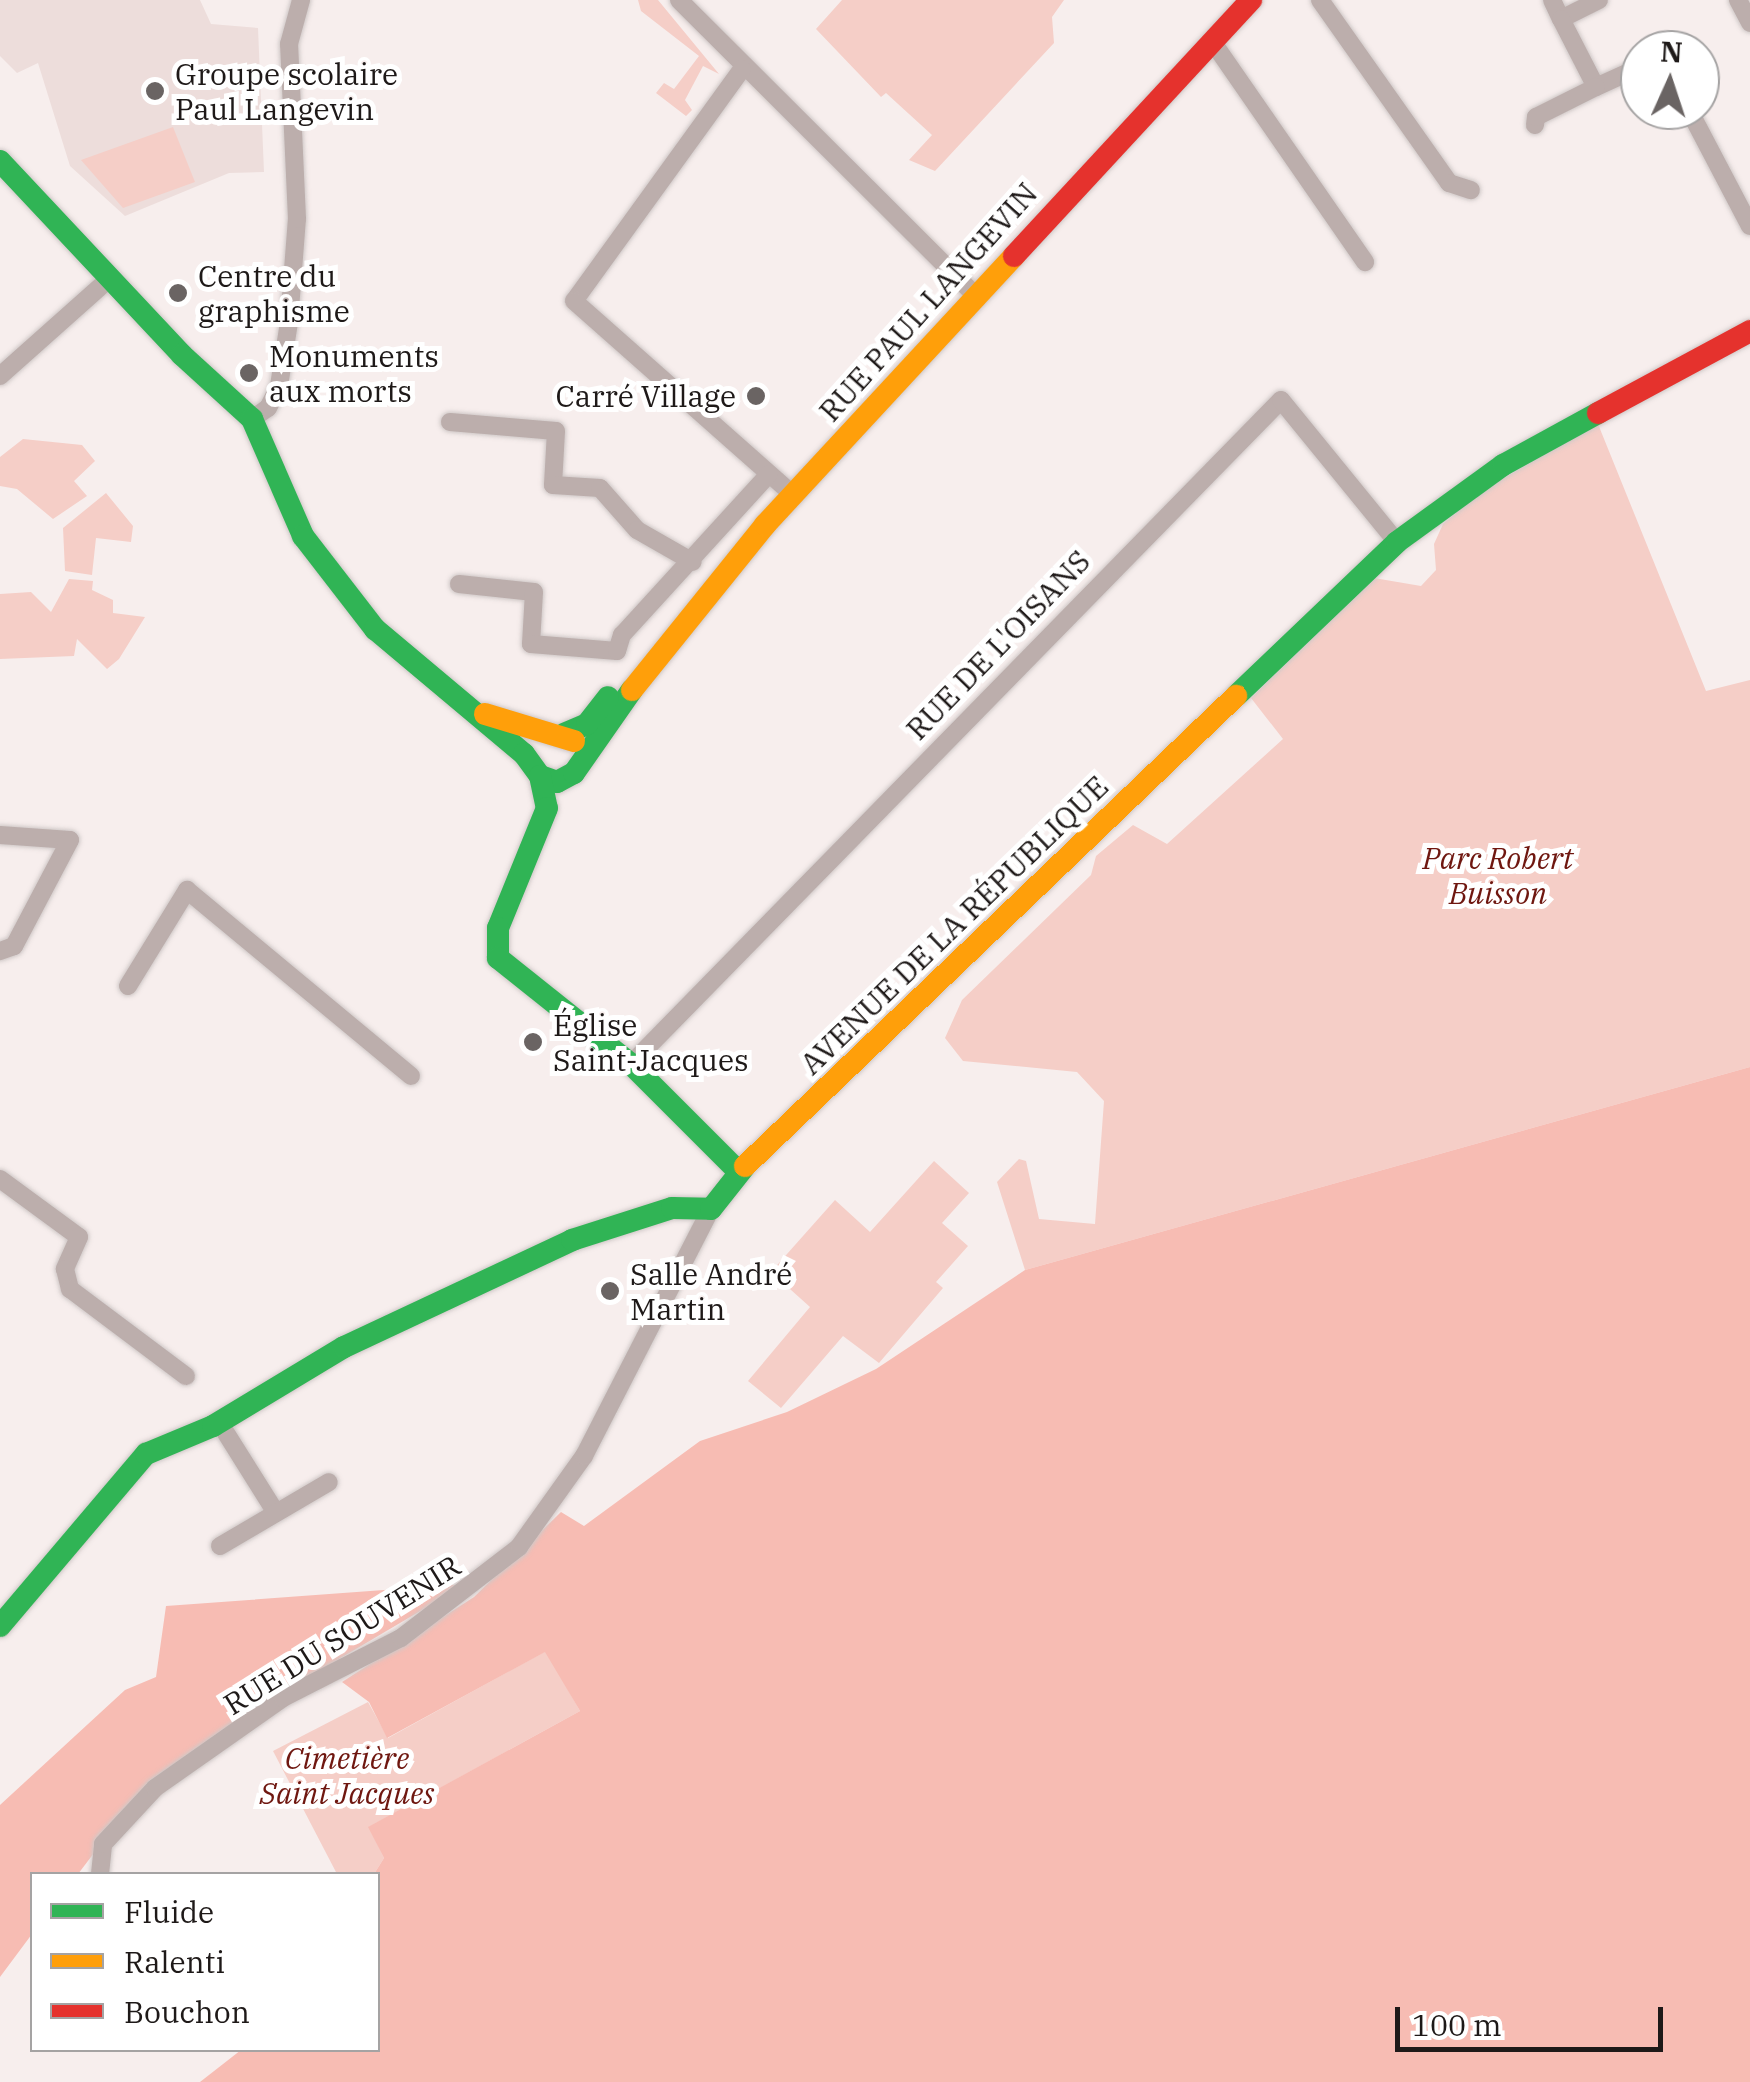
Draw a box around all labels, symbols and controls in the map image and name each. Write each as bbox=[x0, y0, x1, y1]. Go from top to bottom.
north arrow bbox=[1620, 30, 1720, 130]
text: N bbox=[1659, 32, 1684, 71]
place label: Groupe scolaire Paul Langevin bbox=[175, 56, 398, 126]
marker: Groupe scolaire Paul Langevin bbox=[144, 80, 166, 102]
street label: RUE PAUL LANGEVIN bbox=[811, 175, 1045, 429]
place label: Centre du graphisme bbox=[198, 258, 350, 328]
marker: Centre du graphisme bbox=[167, 282, 189, 304]
place label: Monuments aux morts bbox=[269, 338, 439, 408]
marker: Monuments aux morts bbox=[238, 362, 260, 384]
place label: Carré Village bbox=[556, 378, 736, 414]
marker: Carré Village bbox=[745, 385, 767, 407]
street label: RUE DE L'OISANS bbox=[899, 543, 1097, 747]
street label: AVENUE DE LA RÉPUBLIQUE bbox=[793, 768, 1115, 1082]
park label: Parc Robert Buisson bbox=[1423, 840, 1573, 910]
place label: Église Saint-Jacques bbox=[553, 1007, 749, 1078]
marker: Église Saint-Jacques bbox=[522, 1031, 544, 1053]
place label: Salle André Martin bbox=[630, 1256, 792, 1326]
marker: Salle André Martin bbox=[599, 1280, 621, 1302]
street label: RUE DU SOUVENIR bbox=[217, 1548, 467, 1722]
park label: Cimetière Saint Jacques bbox=[260, 1740, 434, 1810]
legend bbox=[30, 1872, 380, 2052]
text: Fluide bbox=[124, 1892, 214, 1931]
text: Ralenti bbox=[124, 1942, 225, 1981]
scale bar bbox=[1400, 1987, 1668, 2049]
text: Bouchon bbox=[124, 1992, 250, 2031]
text: 100 m bbox=[1412, 2005, 1502, 2044]

